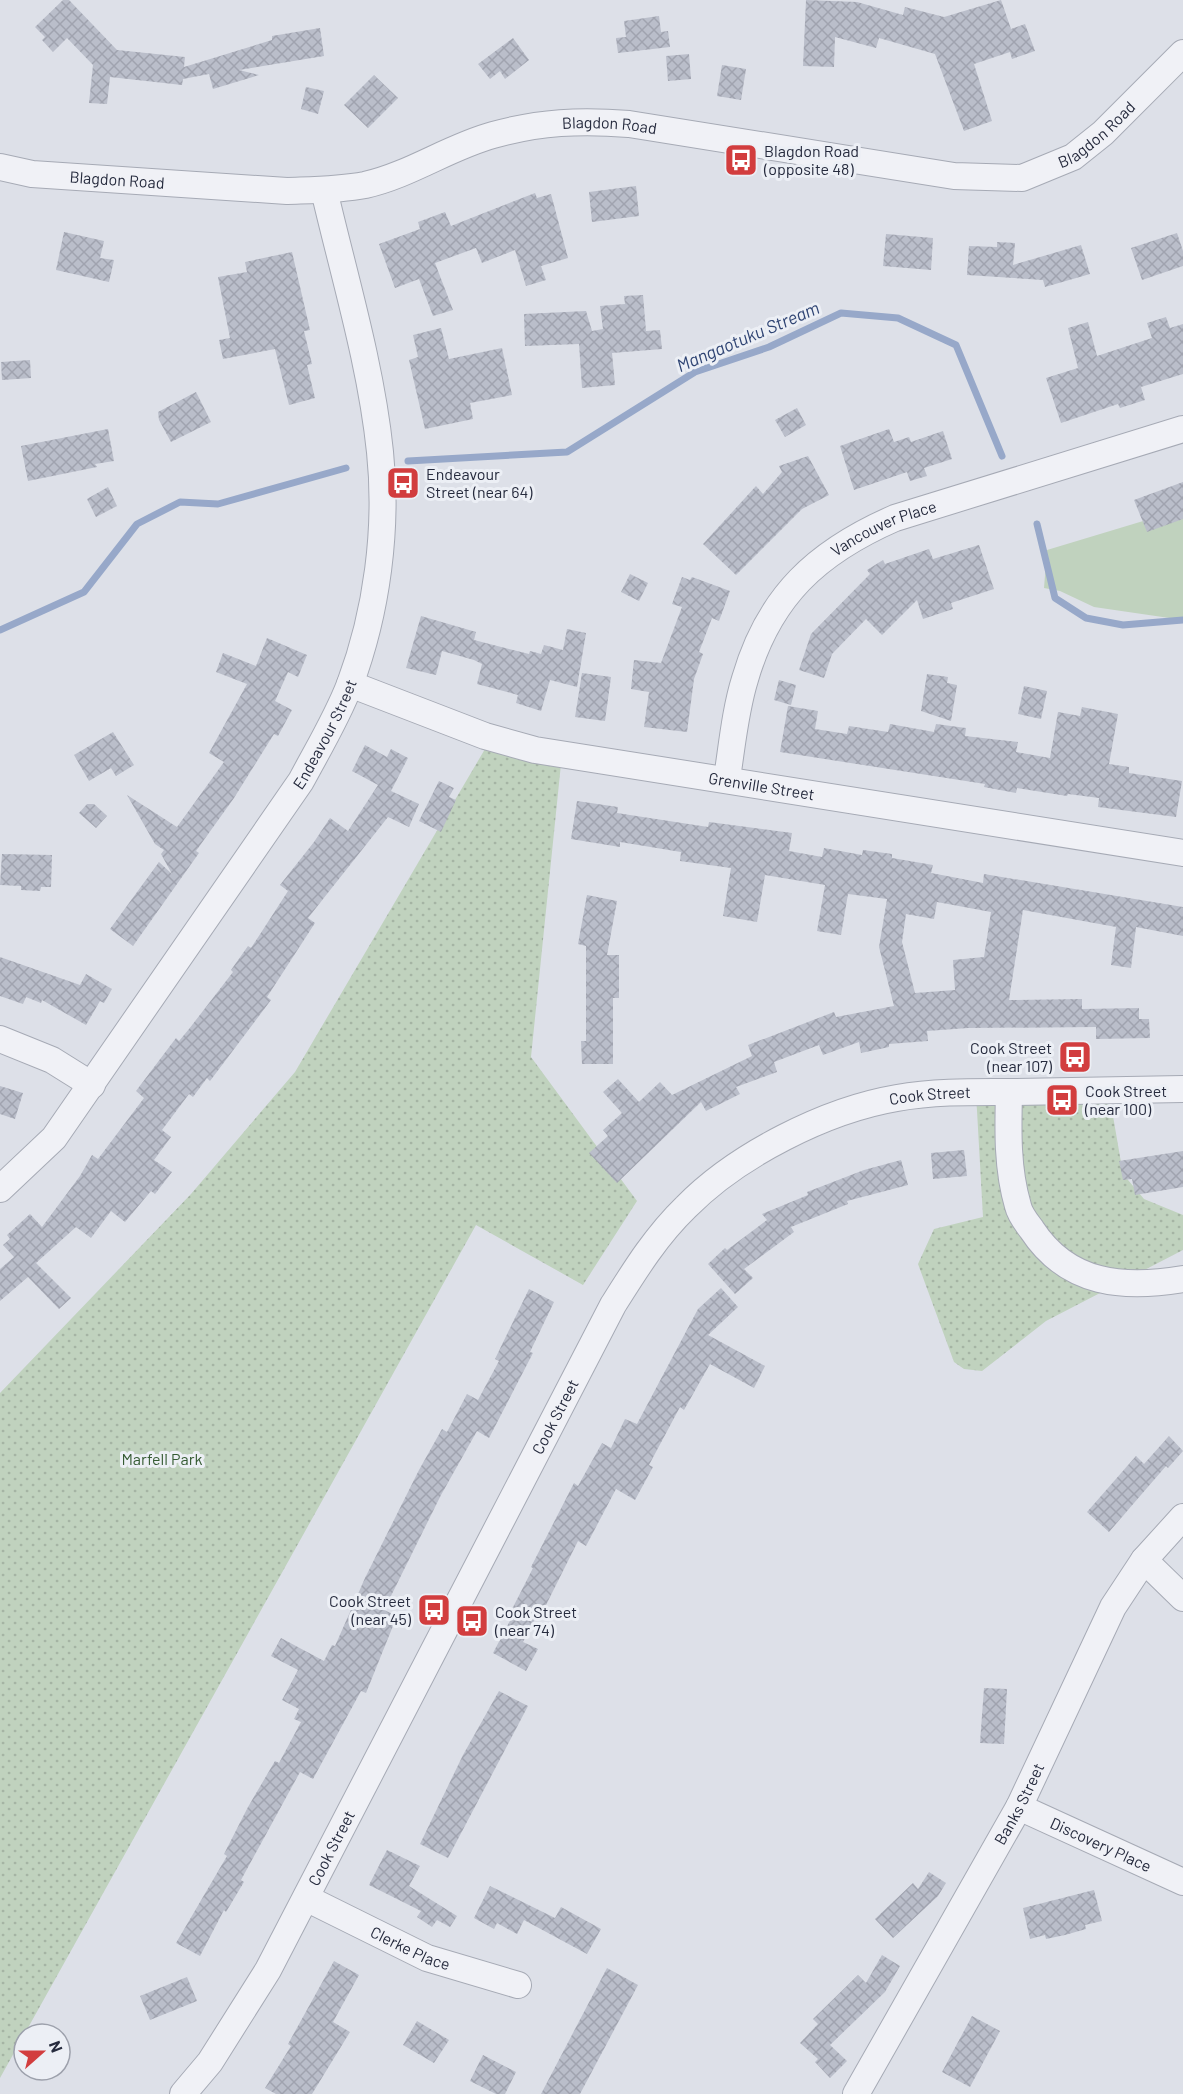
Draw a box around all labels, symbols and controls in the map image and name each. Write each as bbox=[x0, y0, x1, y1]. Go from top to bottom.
street label: Blagdon Road bbox=[1055, 97, 1139, 171]
street label: Blagdon Road bbox=[561, 112, 658, 137]
place label: Blagdon Road (opposite 48) bbox=[763, 141, 859, 178]
bus stop icon: Blagdon Road (opposite 48) bbox=[723, 142, 759, 178]
street label: Blagdon Road bbox=[69, 167, 165, 192]
water label: Mangaotuku Stream bbox=[673, 296, 822, 376]
place label: Endeavour Street (near 64) bbox=[426, 464, 533, 501]
bus stop icon: Endeavour Street (near 64) bbox=[385, 465, 421, 501]
street label: Vancouver Place bbox=[827, 496, 938, 560]
street label: Endeavour Street bbox=[288, 676, 360, 793]
street label: Grenville Street bbox=[707, 768, 816, 803]
place label: Cook Street (near 107) bbox=[970, 1038, 1053, 1075]
bus stop icon: Cook Street (near 107) bbox=[1057, 1039, 1093, 1075]
place label: Cook Street (near 100) bbox=[1084, 1081, 1167, 1118]
street label: Cook Street bbox=[887, 1082, 971, 1108]
bus stop icon: Cook Street (near 100) bbox=[1044, 1082, 1080, 1118]
street label: Cook Street bbox=[527, 1376, 582, 1457]
park label: Marfell Park bbox=[121, 1449, 203, 1468]
place label: Cook Street (near 45) bbox=[329, 1591, 412, 1628]
bus stop icon: Cook Street (near 45) bbox=[416, 1592, 452, 1628]
place label: Cook Street (near 74) bbox=[494, 1602, 577, 1639]
bus stop icon: Cook Street (near 74) bbox=[454, 1603, 490, 1639]
street label: Banks Street bbox=[990, 1760, 1047, 1848]
street label: Cook Street bbox=[303, 1807, 358, 1889]
street label: Discovery Place bbox=[1047, 1813, 1155, 1875]
street label: Clerke Place bbox=[368, 1922, 453, 1973]
north arrow bbox=[12, 2022, 72, 2082]
text: N bbox=[46, 2038, 67, 2055]

